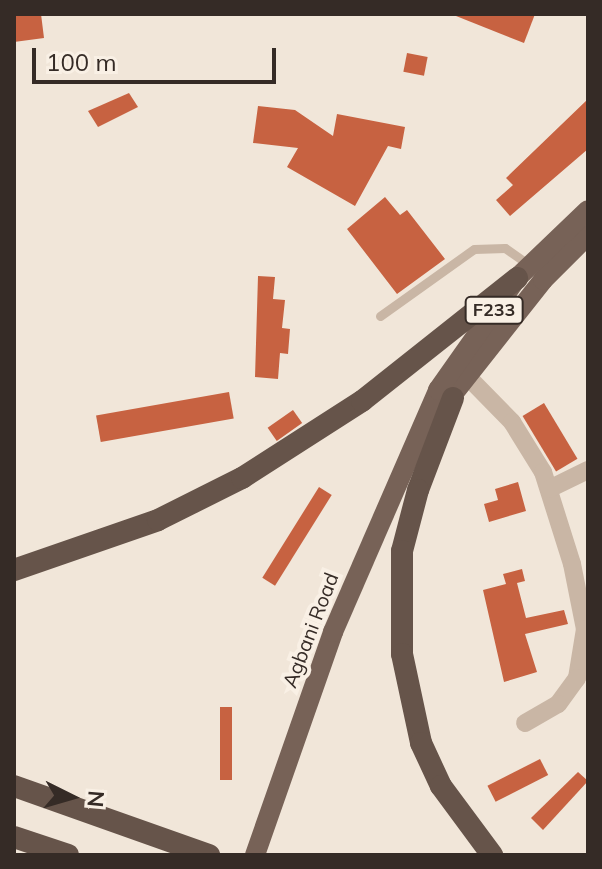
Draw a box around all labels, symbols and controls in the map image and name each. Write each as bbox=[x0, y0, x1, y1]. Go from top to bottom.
scale bar bbox=[36, 32, 280, 82]
text: 100 m bbox=[46, 47, 117, 77]
road number: F233 bbox=[464, 296, 524, 324]
street label: Agbani Road bbox=[277, 569, 343, 691]
north arrow bbox=[32, 757, 112, 837]
text: N bbox=[81, 790, 111, 809]

